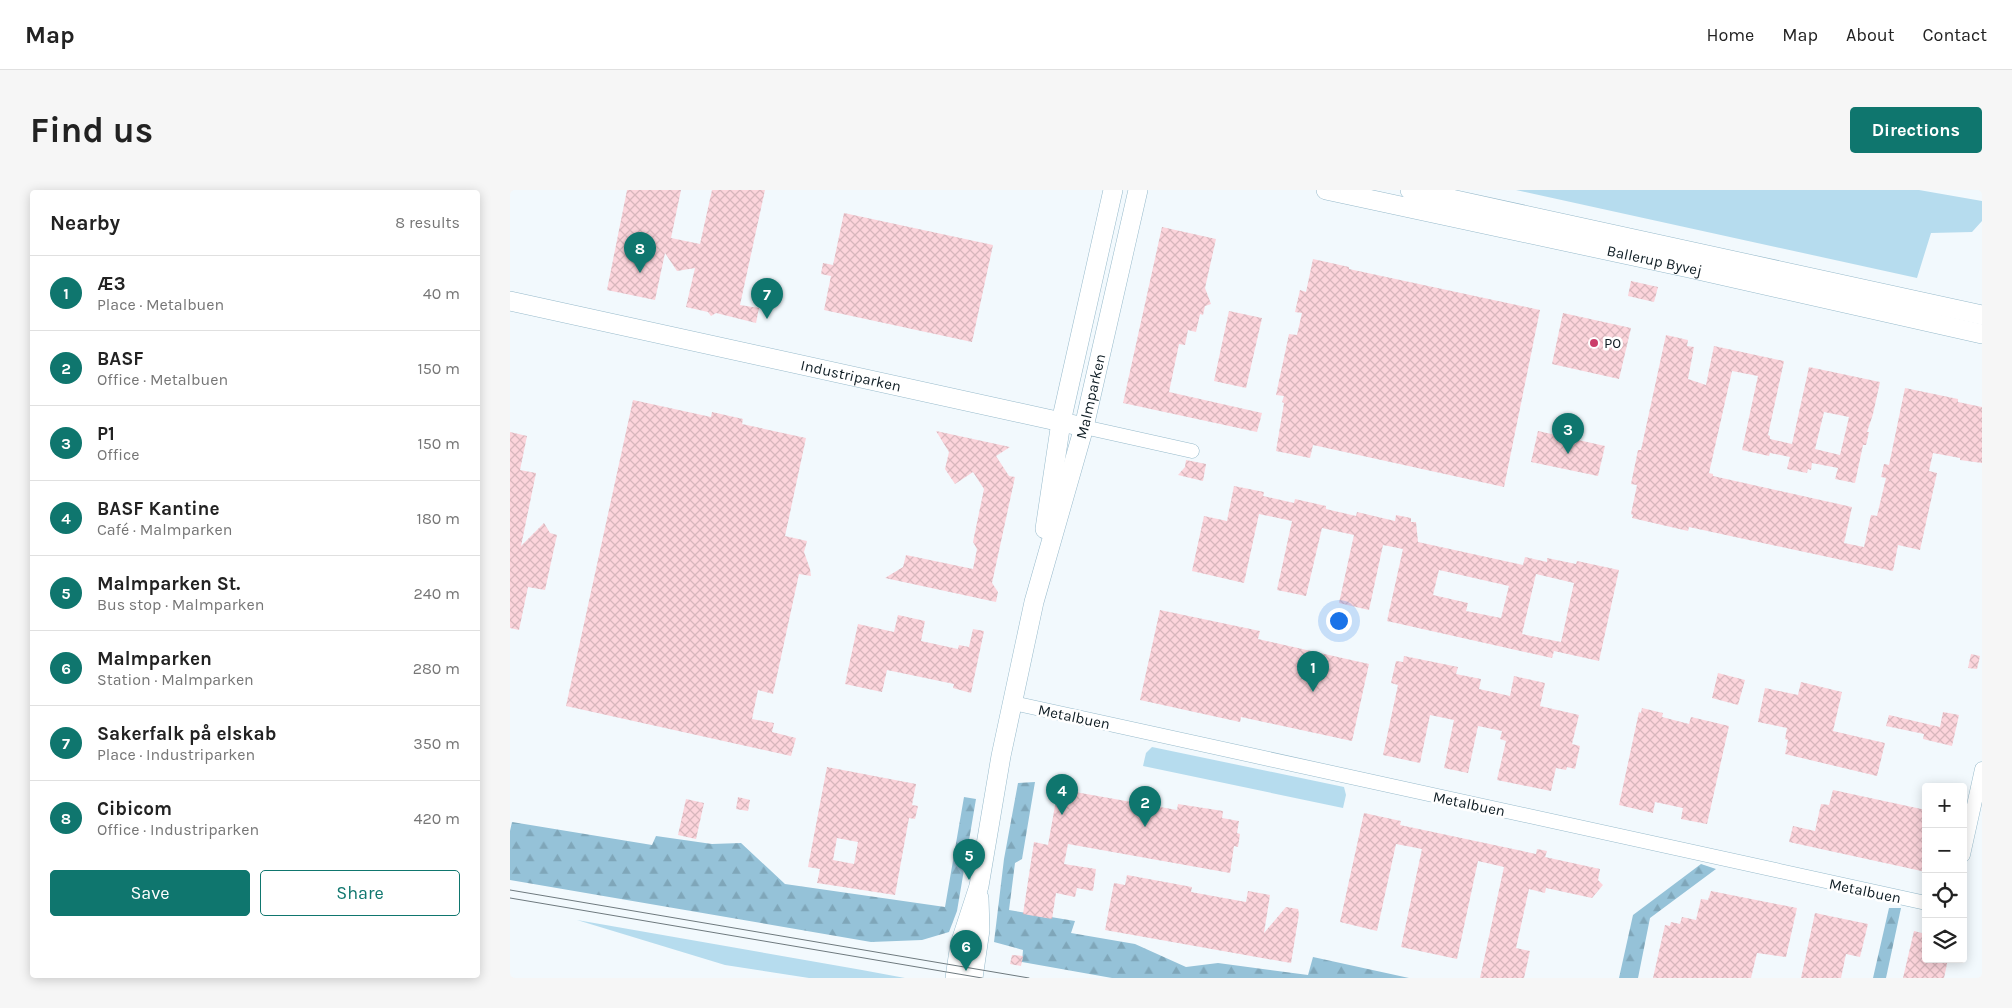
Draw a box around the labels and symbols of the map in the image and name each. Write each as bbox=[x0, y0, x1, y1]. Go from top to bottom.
pin: 8 bbox=[624, 232, 656, 273]
street label: Ballerup Byvej bbox=[1605, 242, 1704, 280]
pin: 7 bbox=[751, 278, 783, 319]
place label: P0 bbox=[1604, 334, 1621, 352]
marker: P0 bbox=[1588, 337, 1600, 349]
street label: Malmparken bbox=[1072, 352, 1109, 441]
street label: Industriparken bbox=[799, 356, 903, 396]
pin: 3 bbox=[1552, 413, 1584, 454]
your location bbox=[1326, 608, 1352, 634]
pin: 1 bbox=[1297, 651, 1329, 692]
street label: Metalbuen bbox=[1036, 701, 1112, 733]
pin: 4 bbox=[1046, 774, 1078, 815]
pin: 2 bbox=[1129, 786, 1161, 827]
street label: Metalbuen bbox=[1431, 788, 1507, 820]
pin: 5 bbox=[953, 839, 985, 880]
street label: Metalbuen bbox=[1827, 875, 1903, 907]
pin: 6 bbox=[950, 930, 982, 971]

